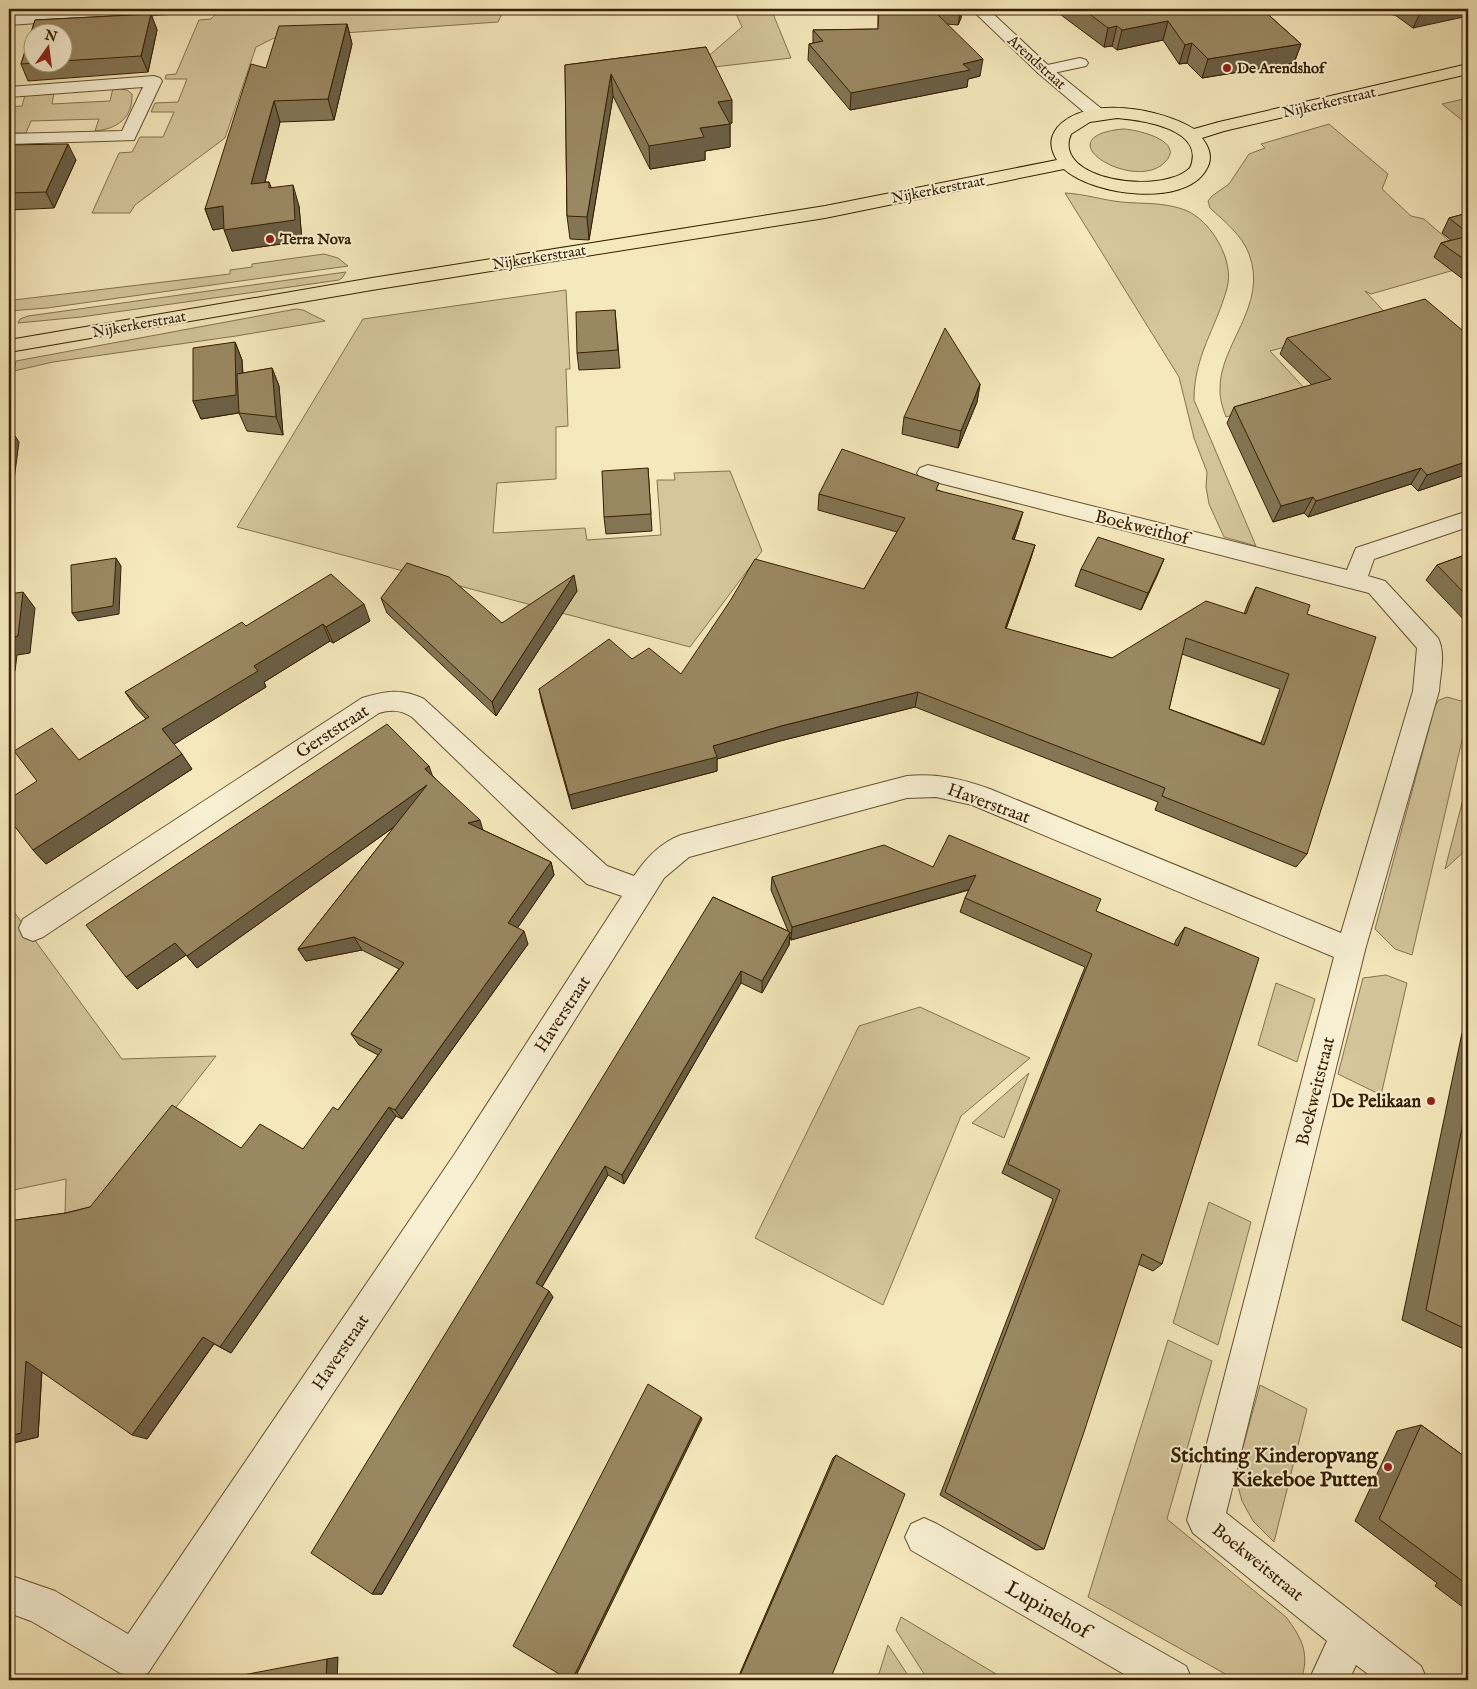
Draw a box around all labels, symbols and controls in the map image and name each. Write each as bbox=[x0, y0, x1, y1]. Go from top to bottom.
north arrow bbox=[22, 22, 72, 72]
text: N bbox=[42, 26, 59, 47]
street label: Arendstraat bbox=[1003, 30, 1070, 94]
place label: De Arendshof bbox=[1237, 59, 1327, 78]
marker: De Arendshof bbox=[1221, 62, 1233, 74]
street label: Nijkerkerstraat bbox=[1281, 83, 1378, 122]
street label: Nijkerkerstraat bbox=[890, 171, 987, 208]
place label: Terra Nova bbox=[279, 230, 351, 249]
marker: Terra Nova bbox=[264, 233, 276, 245]
street label: Nijkerkerstraat bbox=[491, 241, 587, 274]
street label: Nijkerkerstraat bbox=[91, 307, 188, 342]
street label: Boekweithof bbox=[1092, 506, 1194, 552]
street label: Gerststraat bbox=[292, 700, 374, 764]
street label: Haverstraat bbox=[944, 779, 1033, 830]
street label: Haverstraat bbox=[530, 972, 597, 1057]
street label: Boekweitstraat bbox=[1292, 1035, 1341, 1148]
place label: De Pelikaan bbox=[1331, 1091, 1421, 1114]
marker: De Pelikaan bbox=[1425, 1095, 1437, 1107]
street label: Haverstraat bbox=[307, 1310, 375, 1395]
place label: Stichting Kinderopvang Kiekeboe Putten bbox=[1171, 1443, 1379, 1494]
marker: Stichting Kinderopvang Kiekeboe Putten bbox=[1382, 1461, 1394, 1473]
street label: Boekweitstraat bbox=[1207, 1519, 1308, 1607]
street label: Lupinehof bbox=[1000, 1575, 1097, 1647]

